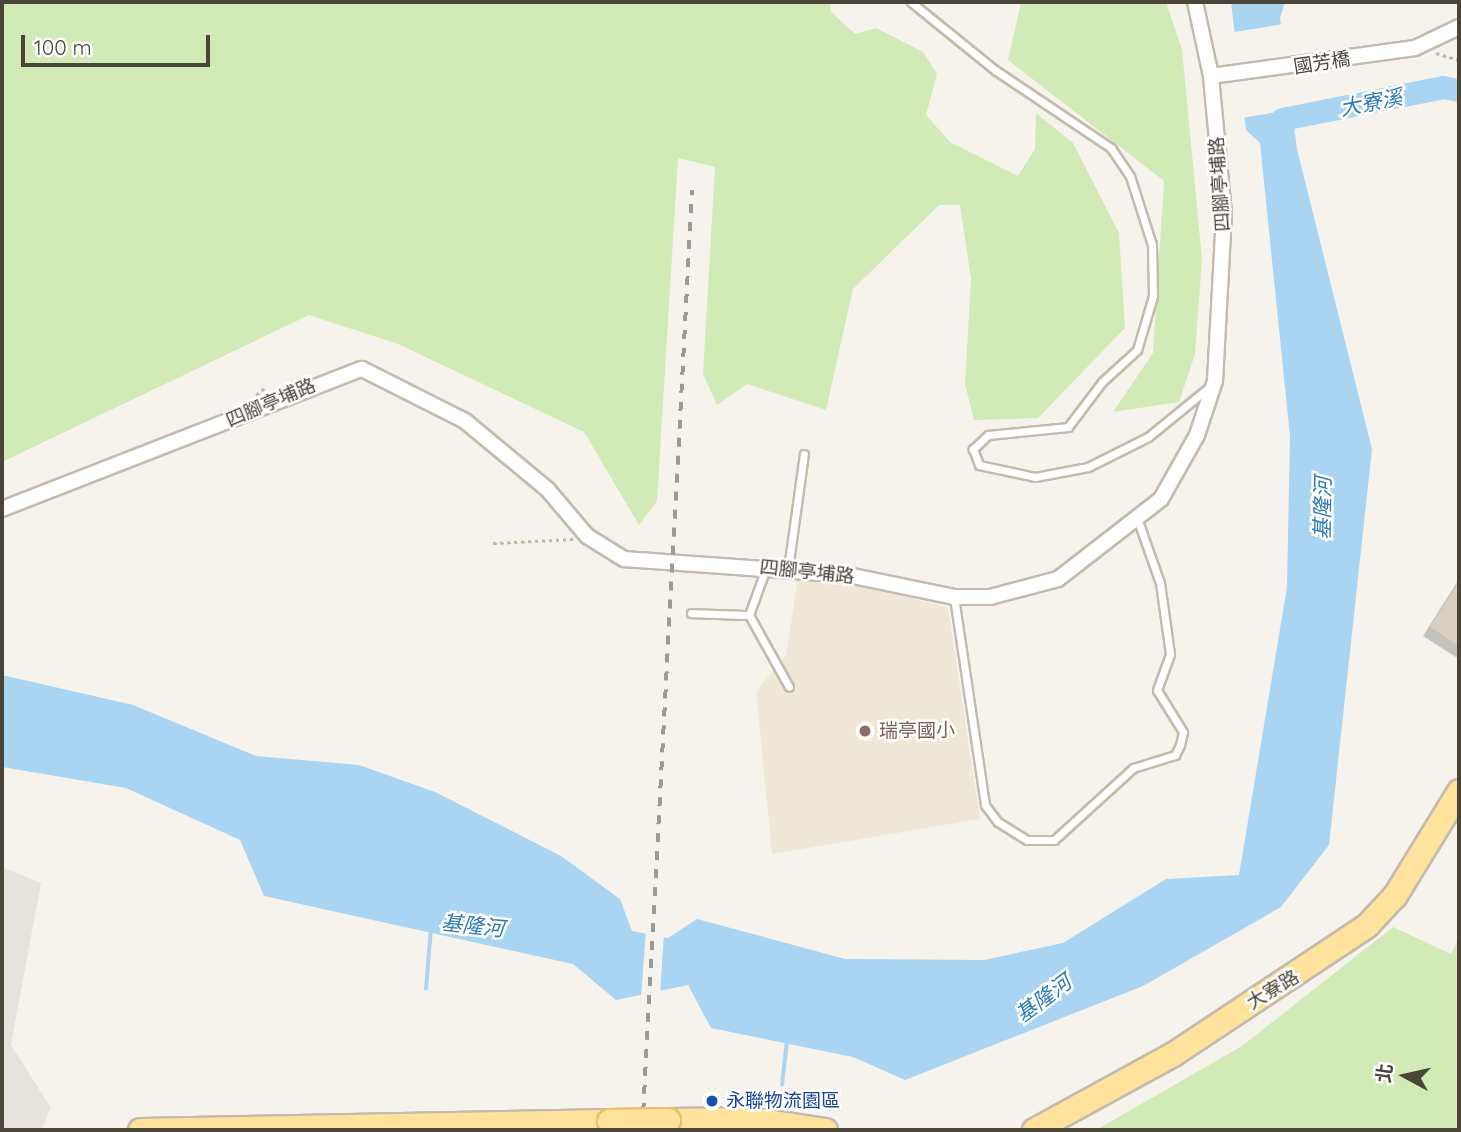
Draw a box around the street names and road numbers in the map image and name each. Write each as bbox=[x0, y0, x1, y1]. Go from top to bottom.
street label: 國芳橋 bbox=[1292, 47, 1352, 79]
street label: 四腳亭埔路 bbox=[1205, 136, 1235, 232]
street label: 四腳亭埔路 bbox=[223, 374, 319, 432]
street label: 四腳亭埔路 bbox=[759, 556, 855, 588]
street label: 大寮路 bbox=[1243, 966, 1303, 1014]

